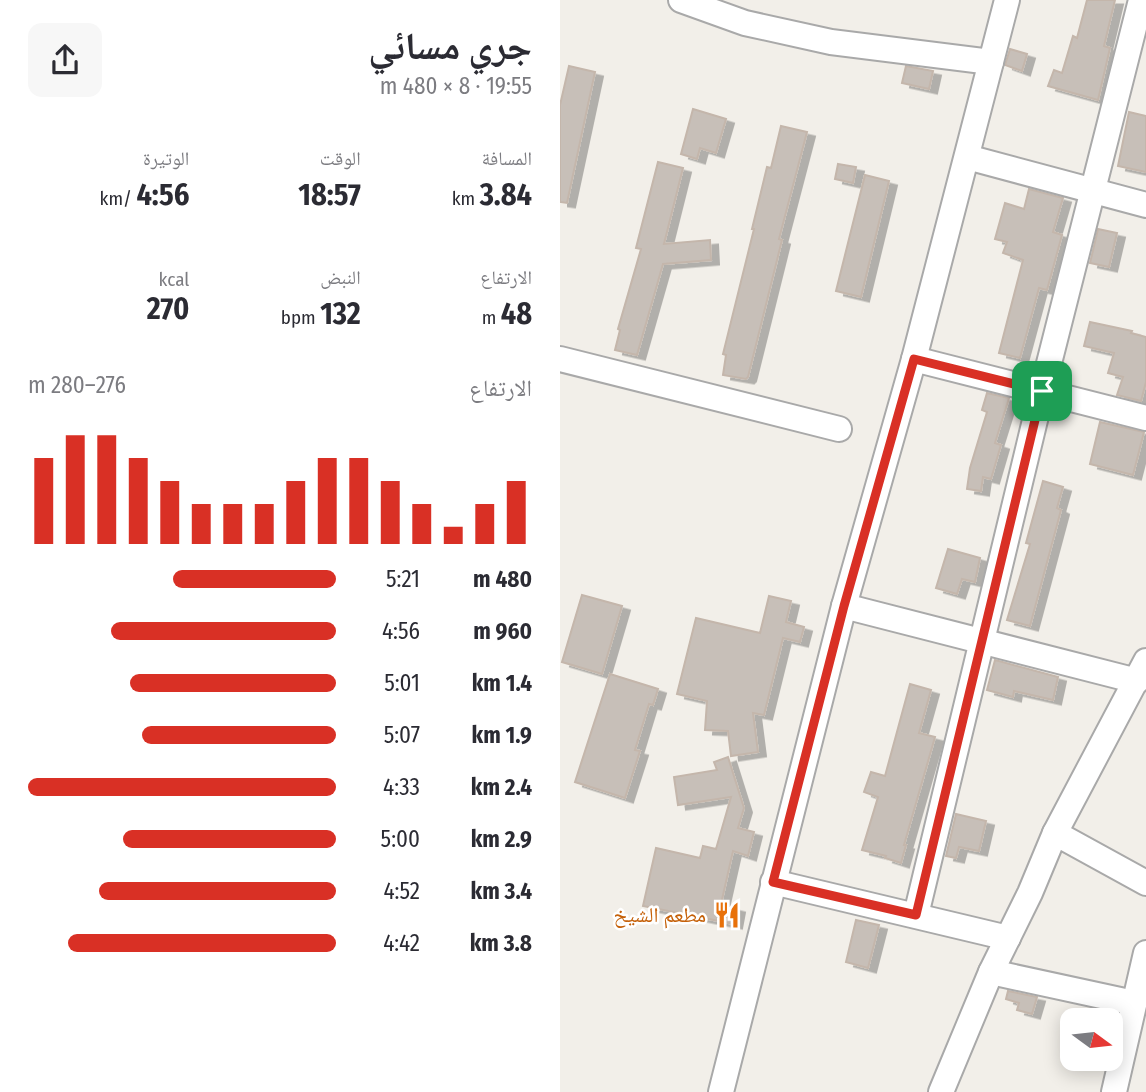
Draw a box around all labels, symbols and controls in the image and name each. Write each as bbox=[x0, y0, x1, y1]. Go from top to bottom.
button: share bbox=[28, 23, 102, 97]
text: جري مسائي bbox=[368, 23, 532, 69]
text: 19:55 · 8 × 480 m bbox=[380, 72, 532, 100]
text: الوتيرة bbox=[143, 147, 189, 170]
text: الوقت bbox=[320, 147, 361, 170]
text: المسافة bbox=[482, 147, 532, 170]
text: 4:56 bbox=[136, 177, 189, 213]
text: 18:57 bbox=[298, 177, 361, 213]
text: 3.84 bbox=[480, 177, 532, 213]
text: /km bbox=[100, 187, 136, 210]
text: km bbox=[452, 187, 480, 210]
text: النبض bbox=[320, 266, 361, 289]
text: الارتفاع bbox=[480, 266, 532, 289]
text: kcal bbox=[159, 268, 189, 291]
text: 270 bbox=[147, 291, 189, 327]
text: 132 bbox=[320, 296, 361, 332]
text: 48 bbox=[501, 296, 532, 332]
text: bpm bbox=[281, 306, 320, 329]
text: m bbox=[482, 306, 501, 329]
pin bbox=[1012, 361, 1072, 421]
text: 276–280 m bbox=[28, 371, 126, 399]
icon: arrive bbox=[1023, 372, 1061, 410]
text: الارتفاع bbox=[469, 374, 532, 402]
text: 5:21 bbox=[386, 565, 420, 593]
text: 480 m bbox=[473, 565, 532, 593]
text: 4:56 bbox=[382, 617, 420, 645]
text: 960 m bbox=[473, 617, 532, 645]
text: 5:01 bbox=[384, 669, 420, 697]
text: 1.4 km bbox=[472, 669, 532, 697]
text: 5:07 bbox=[384, 721, 420, 749]
text: 1.9 km bbox=[472, 721, 532, 749]
text: 4:33 bbox=[383, 773, 420, 801]
text: 2.4 km bbox=[471, 773, 532, 801]
text: 5:00 bbox=[381, 825, 420, 853]
text: 2.9 km bbox=[471, 825, 532, 853]
text: 4:52 bbox=[383, 877, 420, 905]
text: 3.4 km bbox=[470, 877, 532, 905]
restaurant icon: مطعم الشيخ bbox=[712, 900, 742, 930]
place label: مطعم الشيخ bbox=[614, 902, 706, 929]
text: 4:42 bbox=[383, 929, 420, 957]
text: 3.8 km bbox=[470, 929, 532, 957]
north arrow bbox=[1060, 1008, 1124, 1071]
map controls bbox=[1060, 1008, 1123, 1071]

